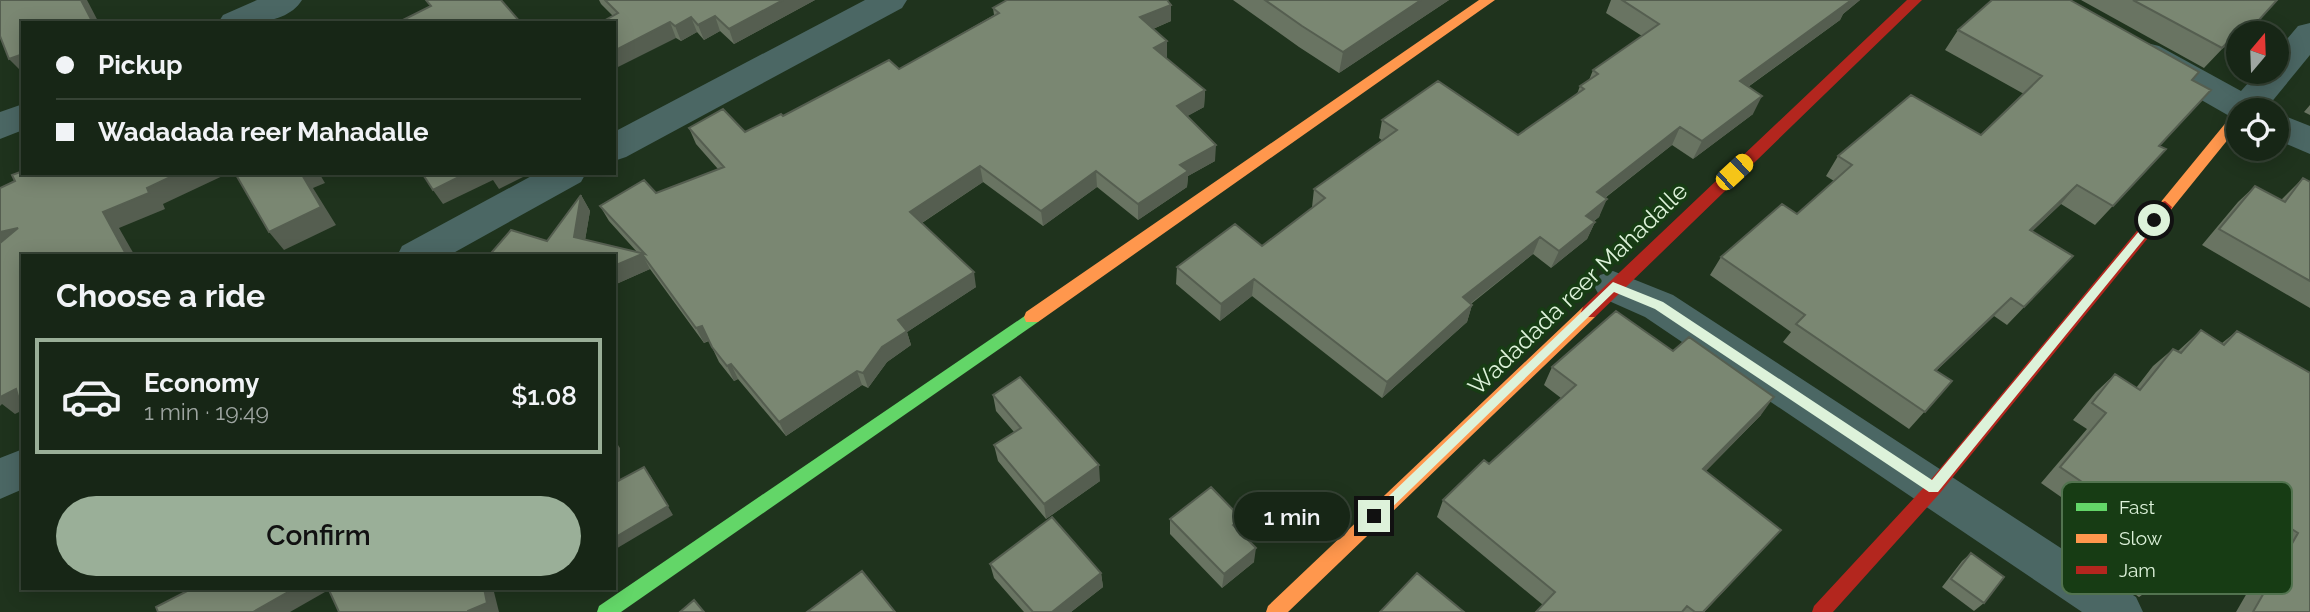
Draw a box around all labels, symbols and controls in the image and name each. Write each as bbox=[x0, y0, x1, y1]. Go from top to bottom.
north arrow bbox=[2226, 21, 2289, 84]
map controls bbox=[2226, 21, 2289, 161]
text: Pickup bbox=[98, 50, 183, 80]
button: locate bbox=[2226, 98, 2289, 161]
text: Wadadada reer Mahadalle bbox=[98, 117, 429, 147]
car bbox=[1712, 150, 1757, 194]
street label: Wadadada reer Mahadalle bbox=[1462, 176, 1693, 401]
route start bbox=[2138, 204, 2170, 236]
text: Choose a ride bbox=[56, 277, 265, 314]
icon: car bbox=[60, 365, 123, 428]
text: Economy bbox=[144, 368, 259, 398]
text: $1.08 bbox=[511, 381, 577, 411]
text: 1 min · 19:49 bbox=[144, 398, 269, 425]
legend bbox=[2062, 482, 2292, 594]
callout: 1 min bbox=[1234, 491, 1350, 540]
button: Confirm bbox=[56, 496, 581, 576]
text: Fast bbox=[2119, 496, 2155, 518]
route end bbox=[1358, 500, 1390, 532]
text: 1 min bbox=[1263, 503, 1321, 530]
text: Slow bbox=[2119, 527, 2163, 549]
text: Jam bbox=[2119, 559, 2156, 581]

